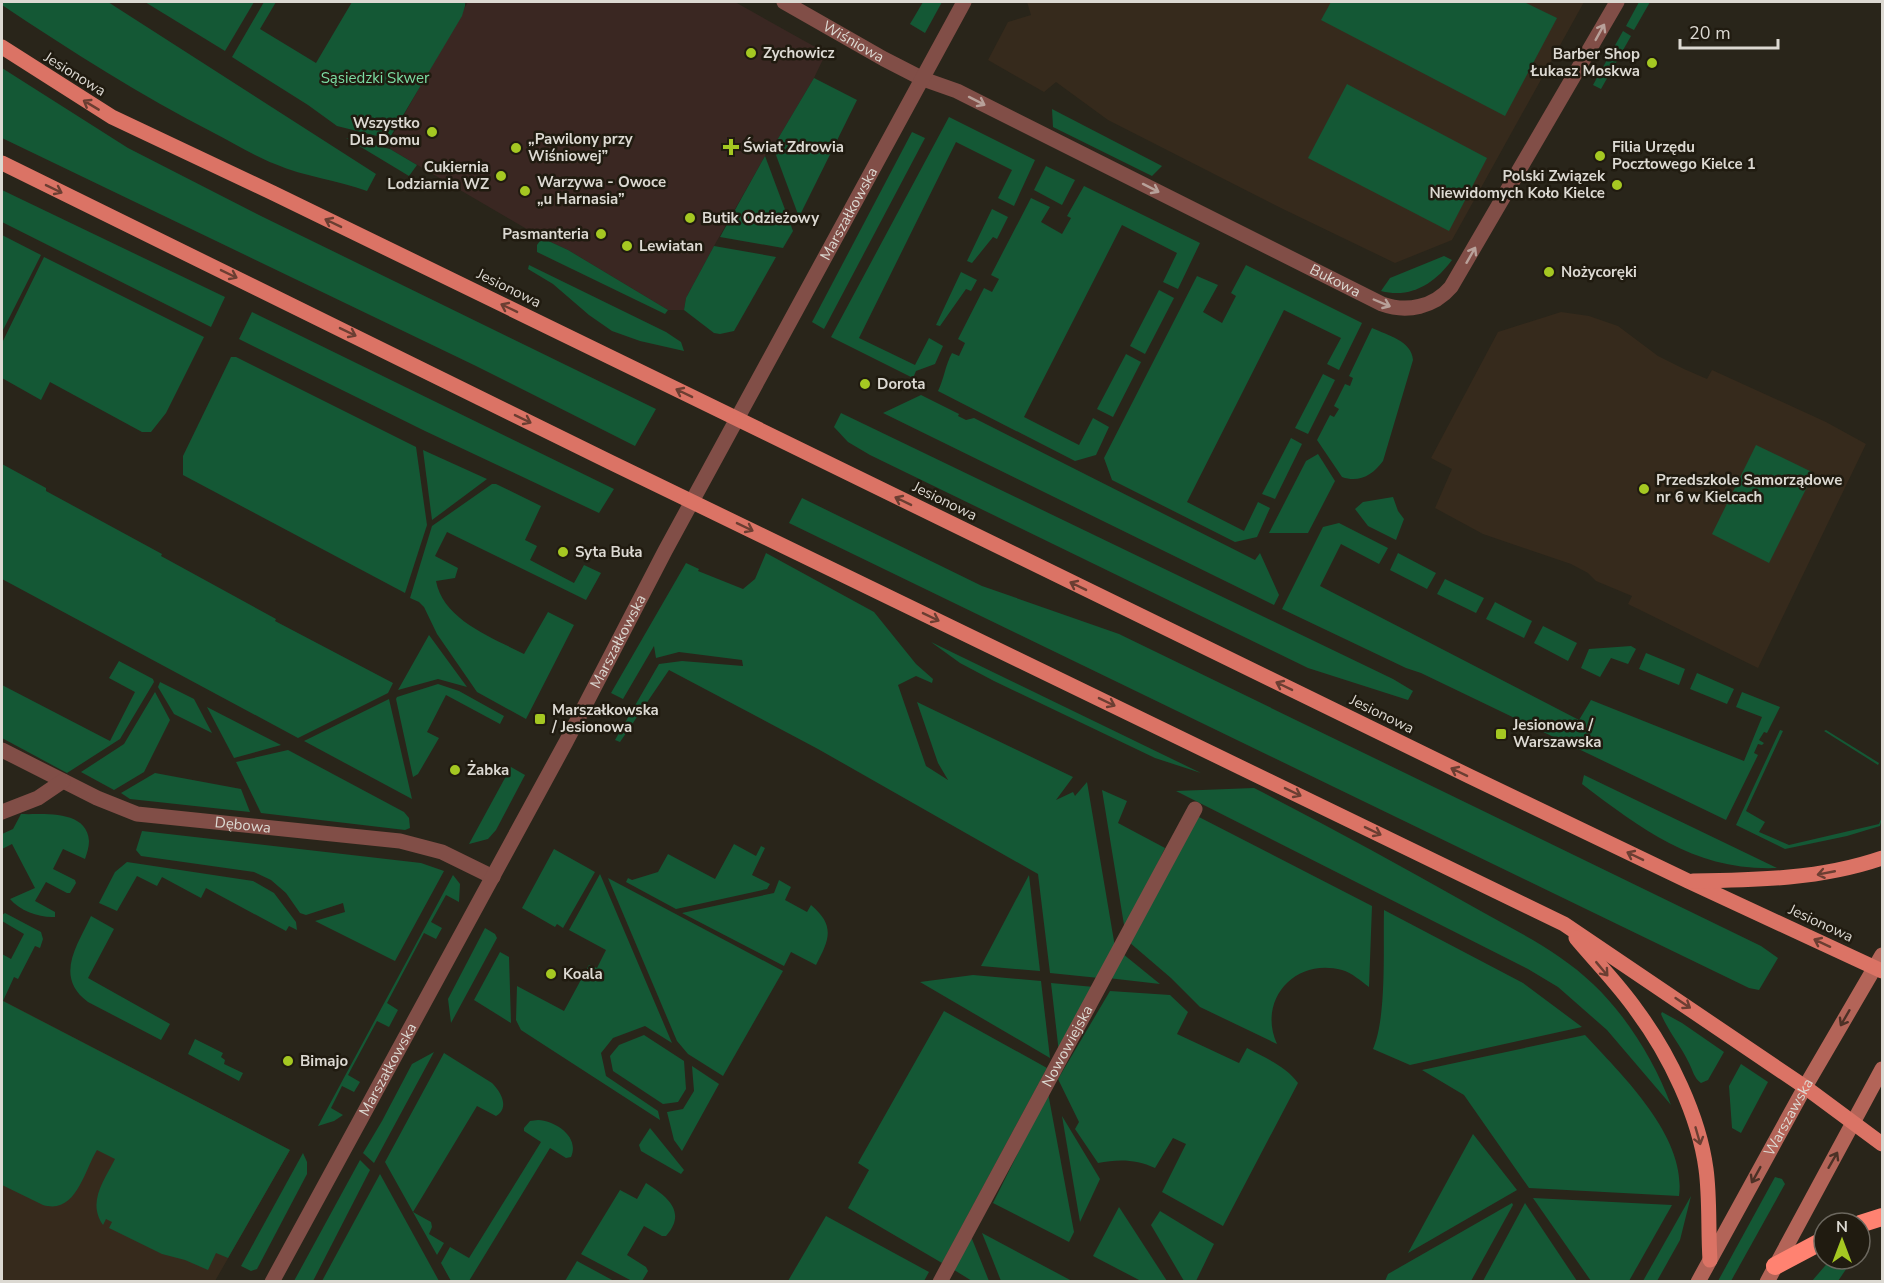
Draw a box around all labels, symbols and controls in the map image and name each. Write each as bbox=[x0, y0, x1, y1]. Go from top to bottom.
scale bar bbox=[1680, 12, 1778, 50]
street label: Wiśniowa bbox=[819, 16, 888, 67]
text: 20 m bbox=[1689, 21, 1731, 45]
one-way arrow bbox=[1594, 24, 1606, 41]
place label: Zychowicz bbox=[763, 43, 835, 63]
place label: Barber Shop Łukasz Moskwa bbox=[1530, 44, 1640, 81]
marker: Zychowicz bbox=[744, 46, 758, 60]
street label: Jesionowa bbox=[40, 47, 110, 101]
marker: Barber Shop Łukasz Moskwa bbox=[1645, 56, 1659, 70]
park label: Sąsiedzki Skwer bbox=[321, 68, 430, 88]
one-way arrow bbox=[967, 96, 985, 107]
one-way arrow bbox=[83, 99, 100, 111]
place label: Wszystko Dla Domu bbox=[350, 113, 420, 150]
marker: Wszystko Dla Domu bbox=[425, 125, 439, 139]
place label: „Pawilony przy Wiśniowej” bbox=[528, 129, 633, 166]
place label: Świat Zdrowia bbox=[743, 137, 844, 157]
place label: Filia Urzędu Pocztowego Kielce 1 bbox=[1612, 137, 1756, 174]
marker: Świat Zdrowia bbox=[724, 140, 738, 154]
marker: „Pawilony przy Wiśniowej” bbox=[509, 141, 523, 155]
marker: Filia Urzędu Pocztowego Kielce 1 bbox=[1593, 149, 1607, 163]
place label: Cukiernia Lodziarnia WZ bbox=[387, 157, 489, 194]
street label: Marszałkowska bbox=[815, 164, 882, 264]
place label: Polski Związek Niewidomych Koło Kielce bbox=[1429, 166, 1606, 203]
marker: Cukiernia Lodziarnia WZ bbox=[494, 169, 508, 183]
place label: Warzywa - Owoce „u Harnasia” bbox=[537, 172, 666, 209]
marker: Polski Związek Niewidomych Koło Kielce bbox=[1610, 178, 1624, 192]
one-way arrow bbox=[1141, 183, 1159, 195]
one-way arrow bbox=[45, 184, 63, 195]
marker: Warzywa - Owoce „u Harnasia” bbox=[518, 184, 532, 198]
place label: Butik Odzieżowy bbox=[702, 208, 819, 228]
marker: Butik Odzieżowy bbox=[683, 211, 697, 225]
one-way arrow bbox=[325, 216, 343, 228]
place label: Pasmanteria bbox=[502, 224, 589, 244]
marker: Pasmanteria bbox=[594, 227, 608, 241]
place label: Lewiatan bbox=[639, 236, 703, 256]
marker: Lewiatan bbox=[620, 239, 634, 253]
one-way arrow bbox=[1465, 247, 1477, 264]
street label: Bukowa bbox=[1306, 259, 1364, 302]
place label: Nożycoręki bbox=[1561, 262, 1637, 282]
street label: Jesionowa bbox=[473, 263, 544, 312]
marker: Nożycoręki bbox=[1542, 265, 1556, 279]
one-way arrow bbox=[220, 269, 238, 281]
one-way arrow bbox=[1372, 298, 1391, 309]
one-way arrow bbox=[500, 302, 518, 313]
one-way arrow bbox=[338, 327, 356, 339]
place label: Dorota bbox=[877, 374, 925, 394]
marker: Dorota bbox=[858, 377, 872, 391]
one-way arrow bbox=[676, 386, 694, 398]
one-way arrow bbox=[513, 413, 531, 425]
place label: Przedszkole Samorządowe nr 6 w Kielcach bbox=[1656, 470, 1842, 507]
street label: Jesionowa bbox=[909, 476, 980, 525]
marker: Przedszkole Samorządowe nr 6 w Kielcach bbox=[1637, 482, 1651, 496]
one-way arrow bbox=[895, 494, 913, 506]
one-way arrow bbox=[736, 521, 753, 533]
place label: Syta Buła bbox=[575, 542, 642, 562]
marker: Syta Buła bbox=[556, 545, 570, 559]
one-way arrow bbox=[1070, 580, 1088, 591]
street label: Marszałkowska bbox=[585, 591, 651, 692]
one-way arrow bbox=[922, 612, 940, 623]
one-way arrow bbox=[1275, 680, 1293, 692]
street label: Jesionowa bbox=[1346, 689, 1417, 738]
one-way arrow bbox=[1097, 696, 1115, 708]
place label: Marszałkowska / Jesionowa bbox=[551, 700, 659, 737]
marker: Marszałkowska / Jesionowa bbox=[533, 712, 547, 726]
place label: Jesionowa / Warszawska bbox=[1512, 715, 1601, 752]
marker: Jesionowa / Warszawska bbox=[1494, 727, 1508, 741]
place label: Żabka bbox=[467, 760, 509, 780]
marker: Żabka bbox=[448, 763, 462, 777]
one-way arrow bbox=[1450, 765, 1468, 777]
one-way arrow bbox=[1284, 787, 1302, 799]
street label: Dębowa bbox=[214, 812, 272, 838]
one-way arrow bbox=[1363, 825, 1381, 837]
one-way arrow bbox=[1626, 850, 1644, 862]
one-way arrow bbox=[1817, 868, 1836, 879]
street label: Jesionowa bbox=[1785, 899, 1857, 947]
one-way arrow bbox=[1813, 937, 1831, 949]
one-way arrow bbox=[1595, 961, 1609, 976]
place label: Koala bbox=[563, 964, 603, 984]
marker: Koala bbox=[544, 967, 558, 981]
one-way arrow bbox=[1674, 997, 1690, 1009]
street label: Nowowiejska bbox=[1037, 1002, 1097, 1091]
one-way arrow bbox=[1839, 1009, 1851, 1026]
street label: Marszałkowska bbox=[354, 1019, 421, 1120]
place label: Bimajo bbox=[300, 1051, 348, 1071]
marker: Bimajo bbox=[281, 1054, 295, 1068]
street label: Warszawska bbox=[1759, 1075, 1818, 1160]
one-way arrow bbox=[1693, 1126, 1704, 1145]
one-way arrow bbox=[1827, 1152, 1839, 1169]
one-way arrow bbox=[1750, 1165, 1761, 1183]
north arrow bbox=[1812, 1211, 1872, 1271]
text: N bbox=[1836, 1216, 1848, 1238]

